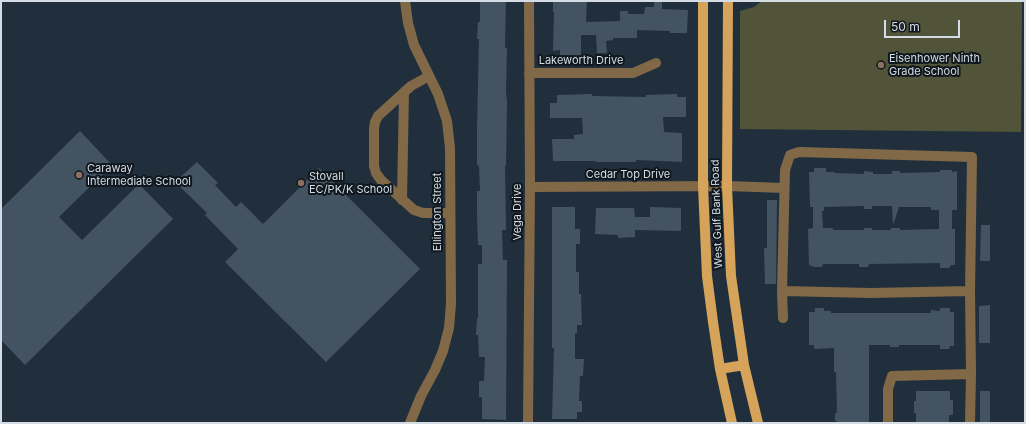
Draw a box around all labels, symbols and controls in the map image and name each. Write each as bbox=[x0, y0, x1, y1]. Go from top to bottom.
scale bar bbox=[886, 12, 962, 38]
text: 50 m bbox=[891, 19, 920, 34]
place label: Eisenhower Ninth Grade School bbox=[889, 52, 980, 78]
street label: Lakeworth Drive bbox=[539, 54, 623, 68]
marker: Eisenhower Ninth Grade School bbox=[876, 60, 886, 70]
street label: West Gulf Bank Road bbox=[708, 159, 726, 269]
place label: Caraway Intermediate School bbox=[87, 162, 191, 188]
street label: Cedar Top Drive bbox=[586, 168, 670, 182]
marker: Caraway Intermediate School bbox=[74, 170, 84, 180]
place label: Stovall EC/PK/K School bbox=[309, 170, 392, 196]
street label: Ellington Street bbox=[431, 173, 445, 251]
marker: Stovall EC/PK/K School bbox=[296, 178, 306, 188]
street label: Vega Drive bbox=[511, 184, 525, 240]

